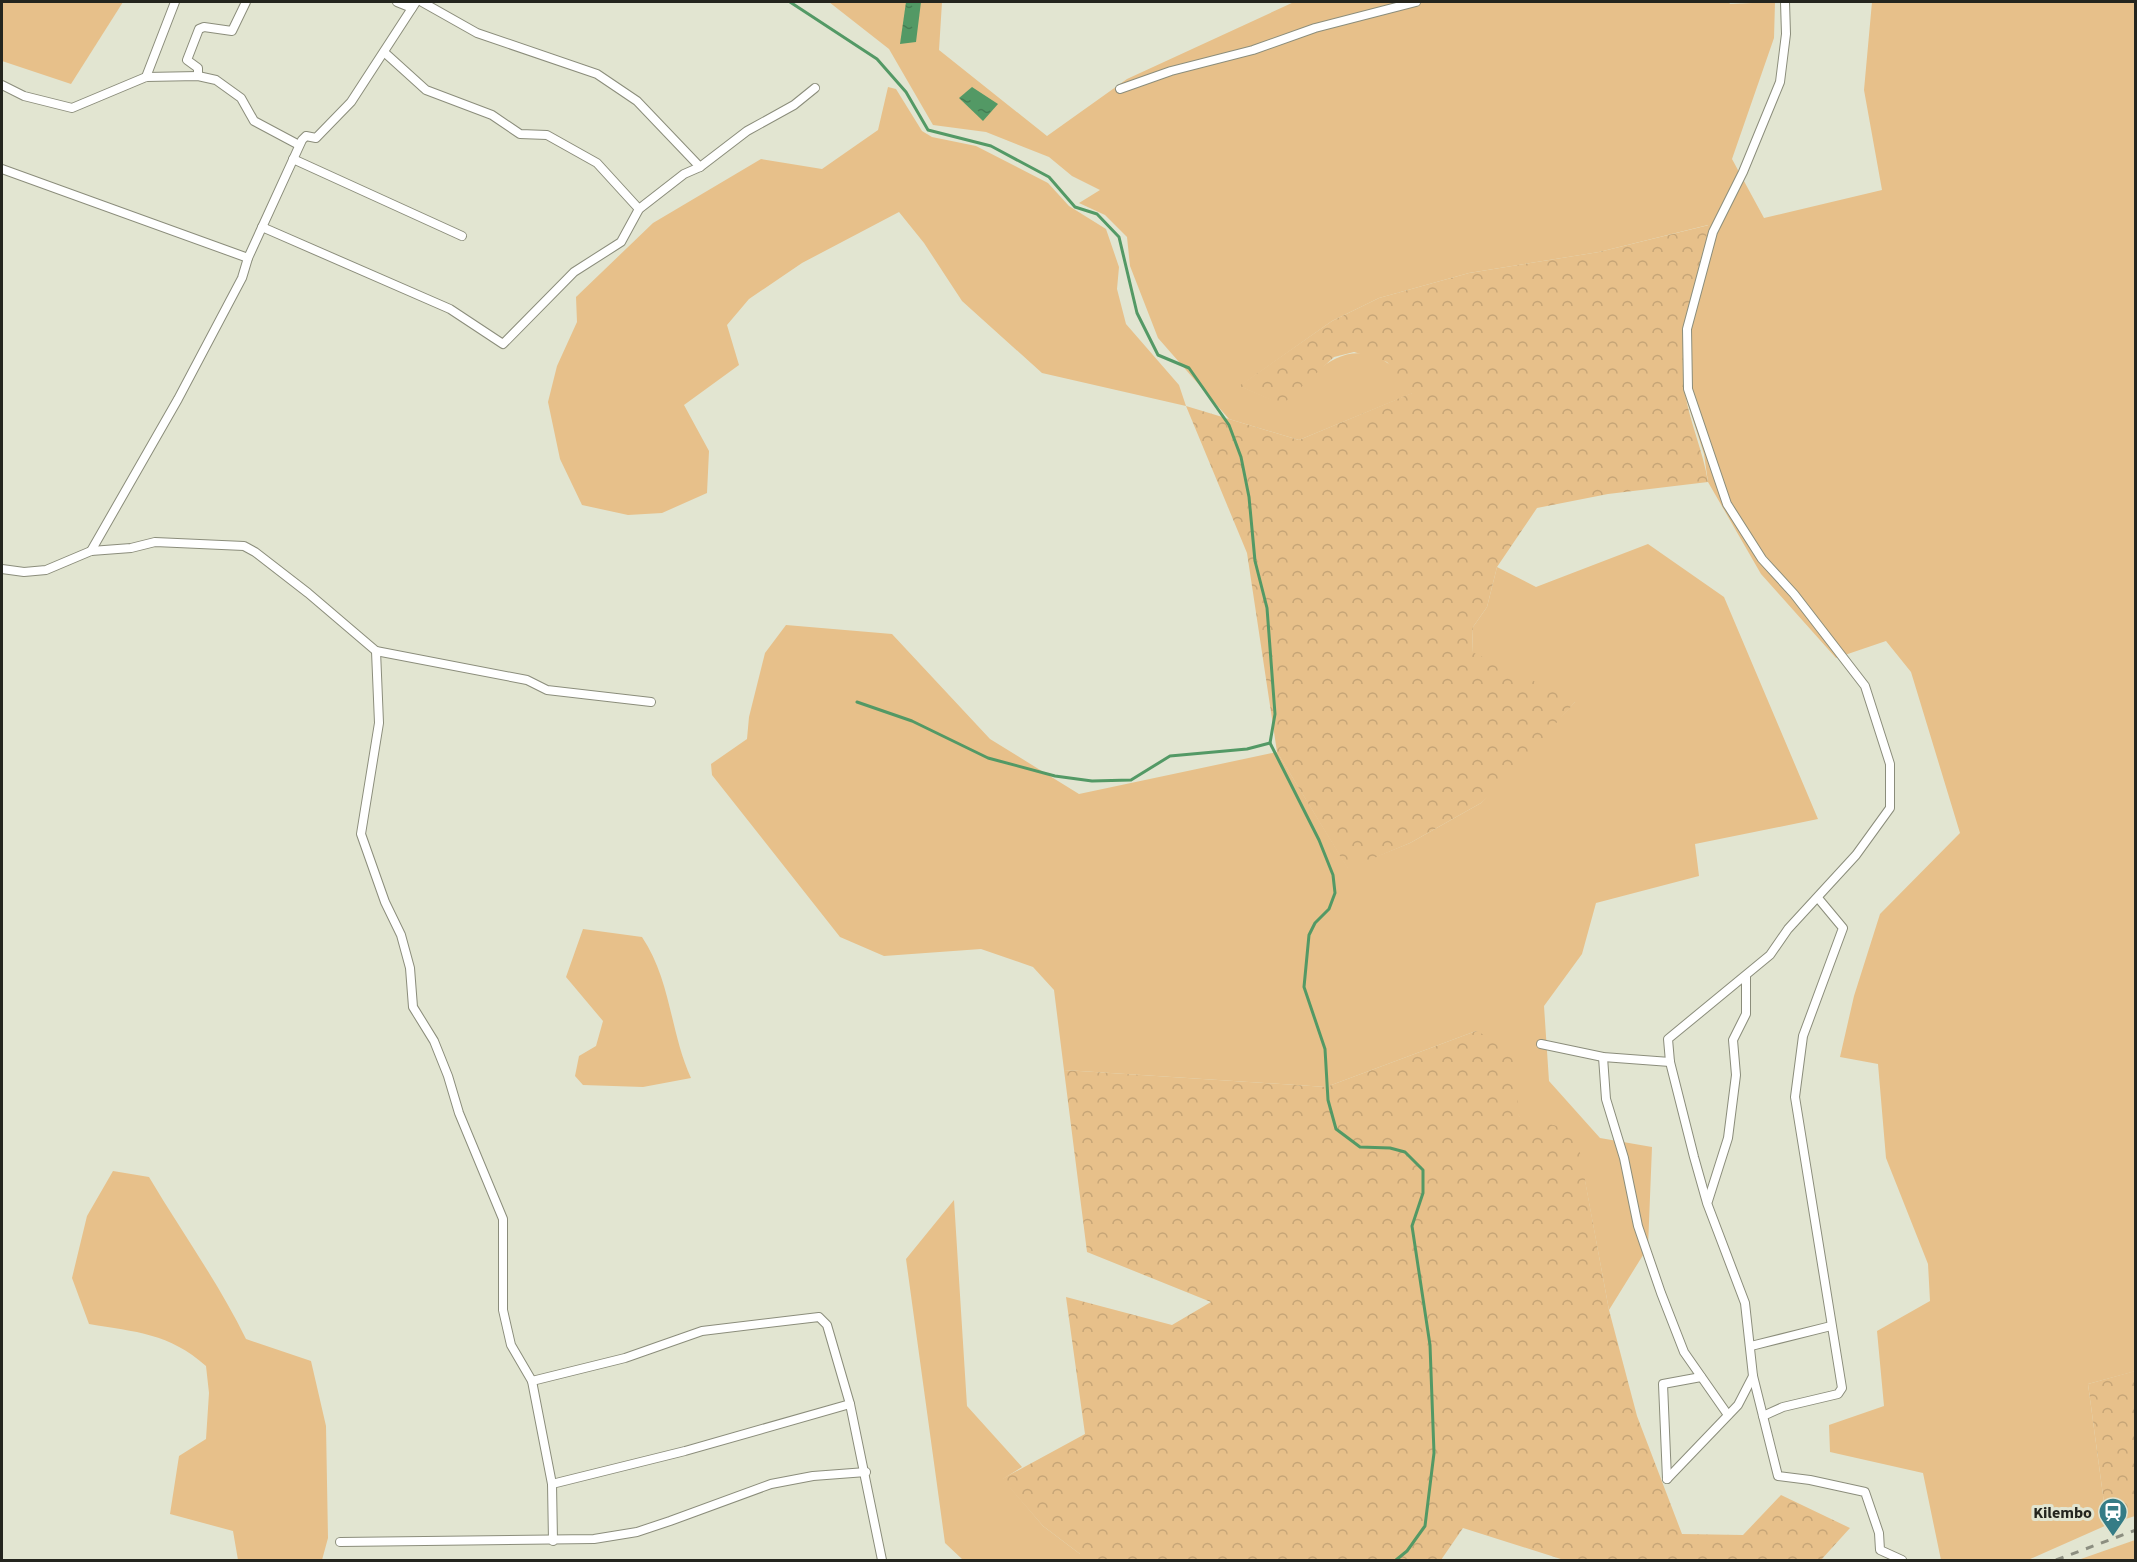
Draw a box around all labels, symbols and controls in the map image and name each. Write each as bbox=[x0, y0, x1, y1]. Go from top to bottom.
station icon: Kilembo bbox=[2097, 1496, 2129, 1538]
place label: Kilembo bbox=[2033, 1502, 2092, 1524]

